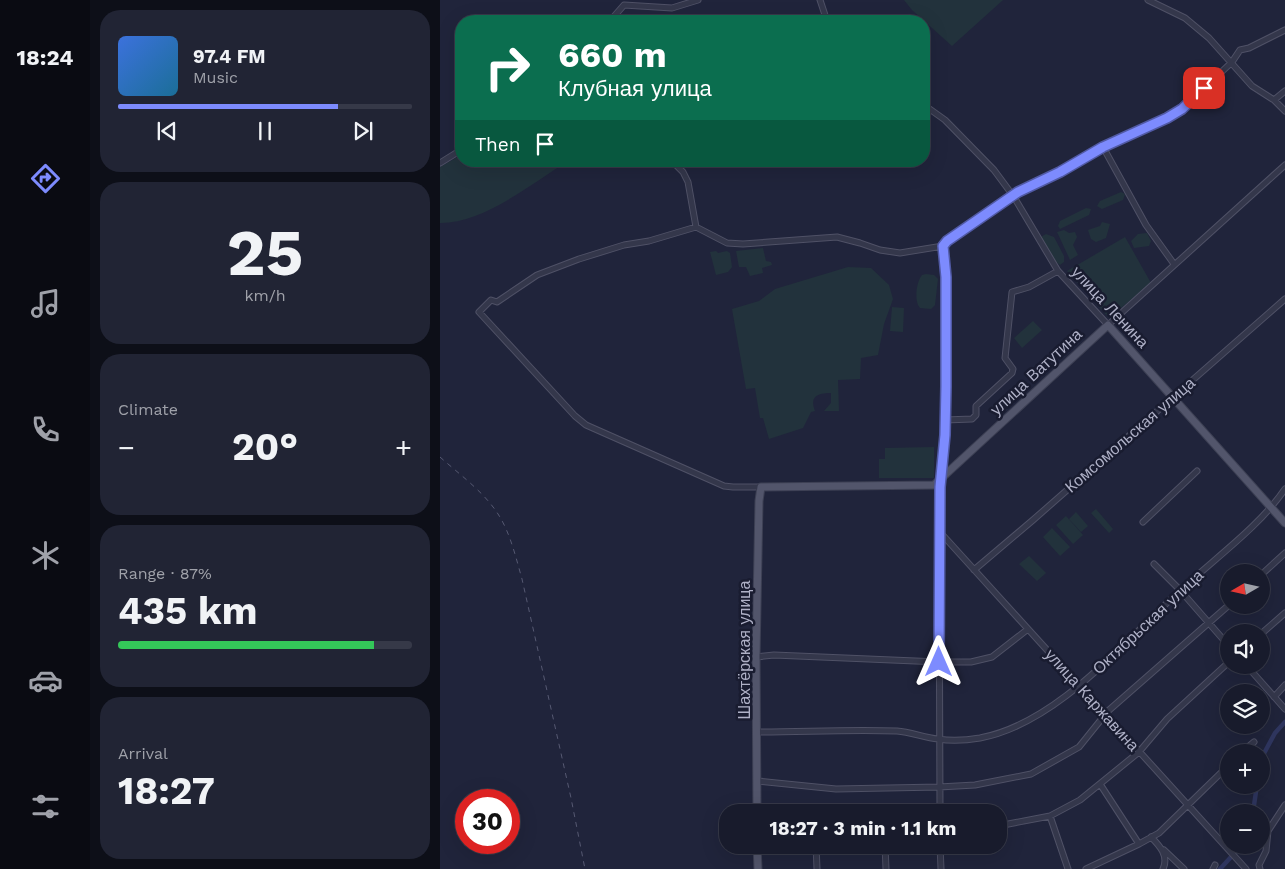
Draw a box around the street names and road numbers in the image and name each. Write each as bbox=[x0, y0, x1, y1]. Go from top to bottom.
street label: улица Ленина bbox=[1067, 262, 1153, 352]
street label: улица Ватутина bbox=[986, 325, 1086, 419]
street label: Комсомольская улица bbox=[1061, 373, 1199, 497]
street label: Октябрьская улица bbox=[1089, 566, 1207, 678]
street label: Шахтёрская улица bbox=[735, 580, 754, 719]
street label: улица Каржавина bbox=[1041, 645, 1143, 755]

